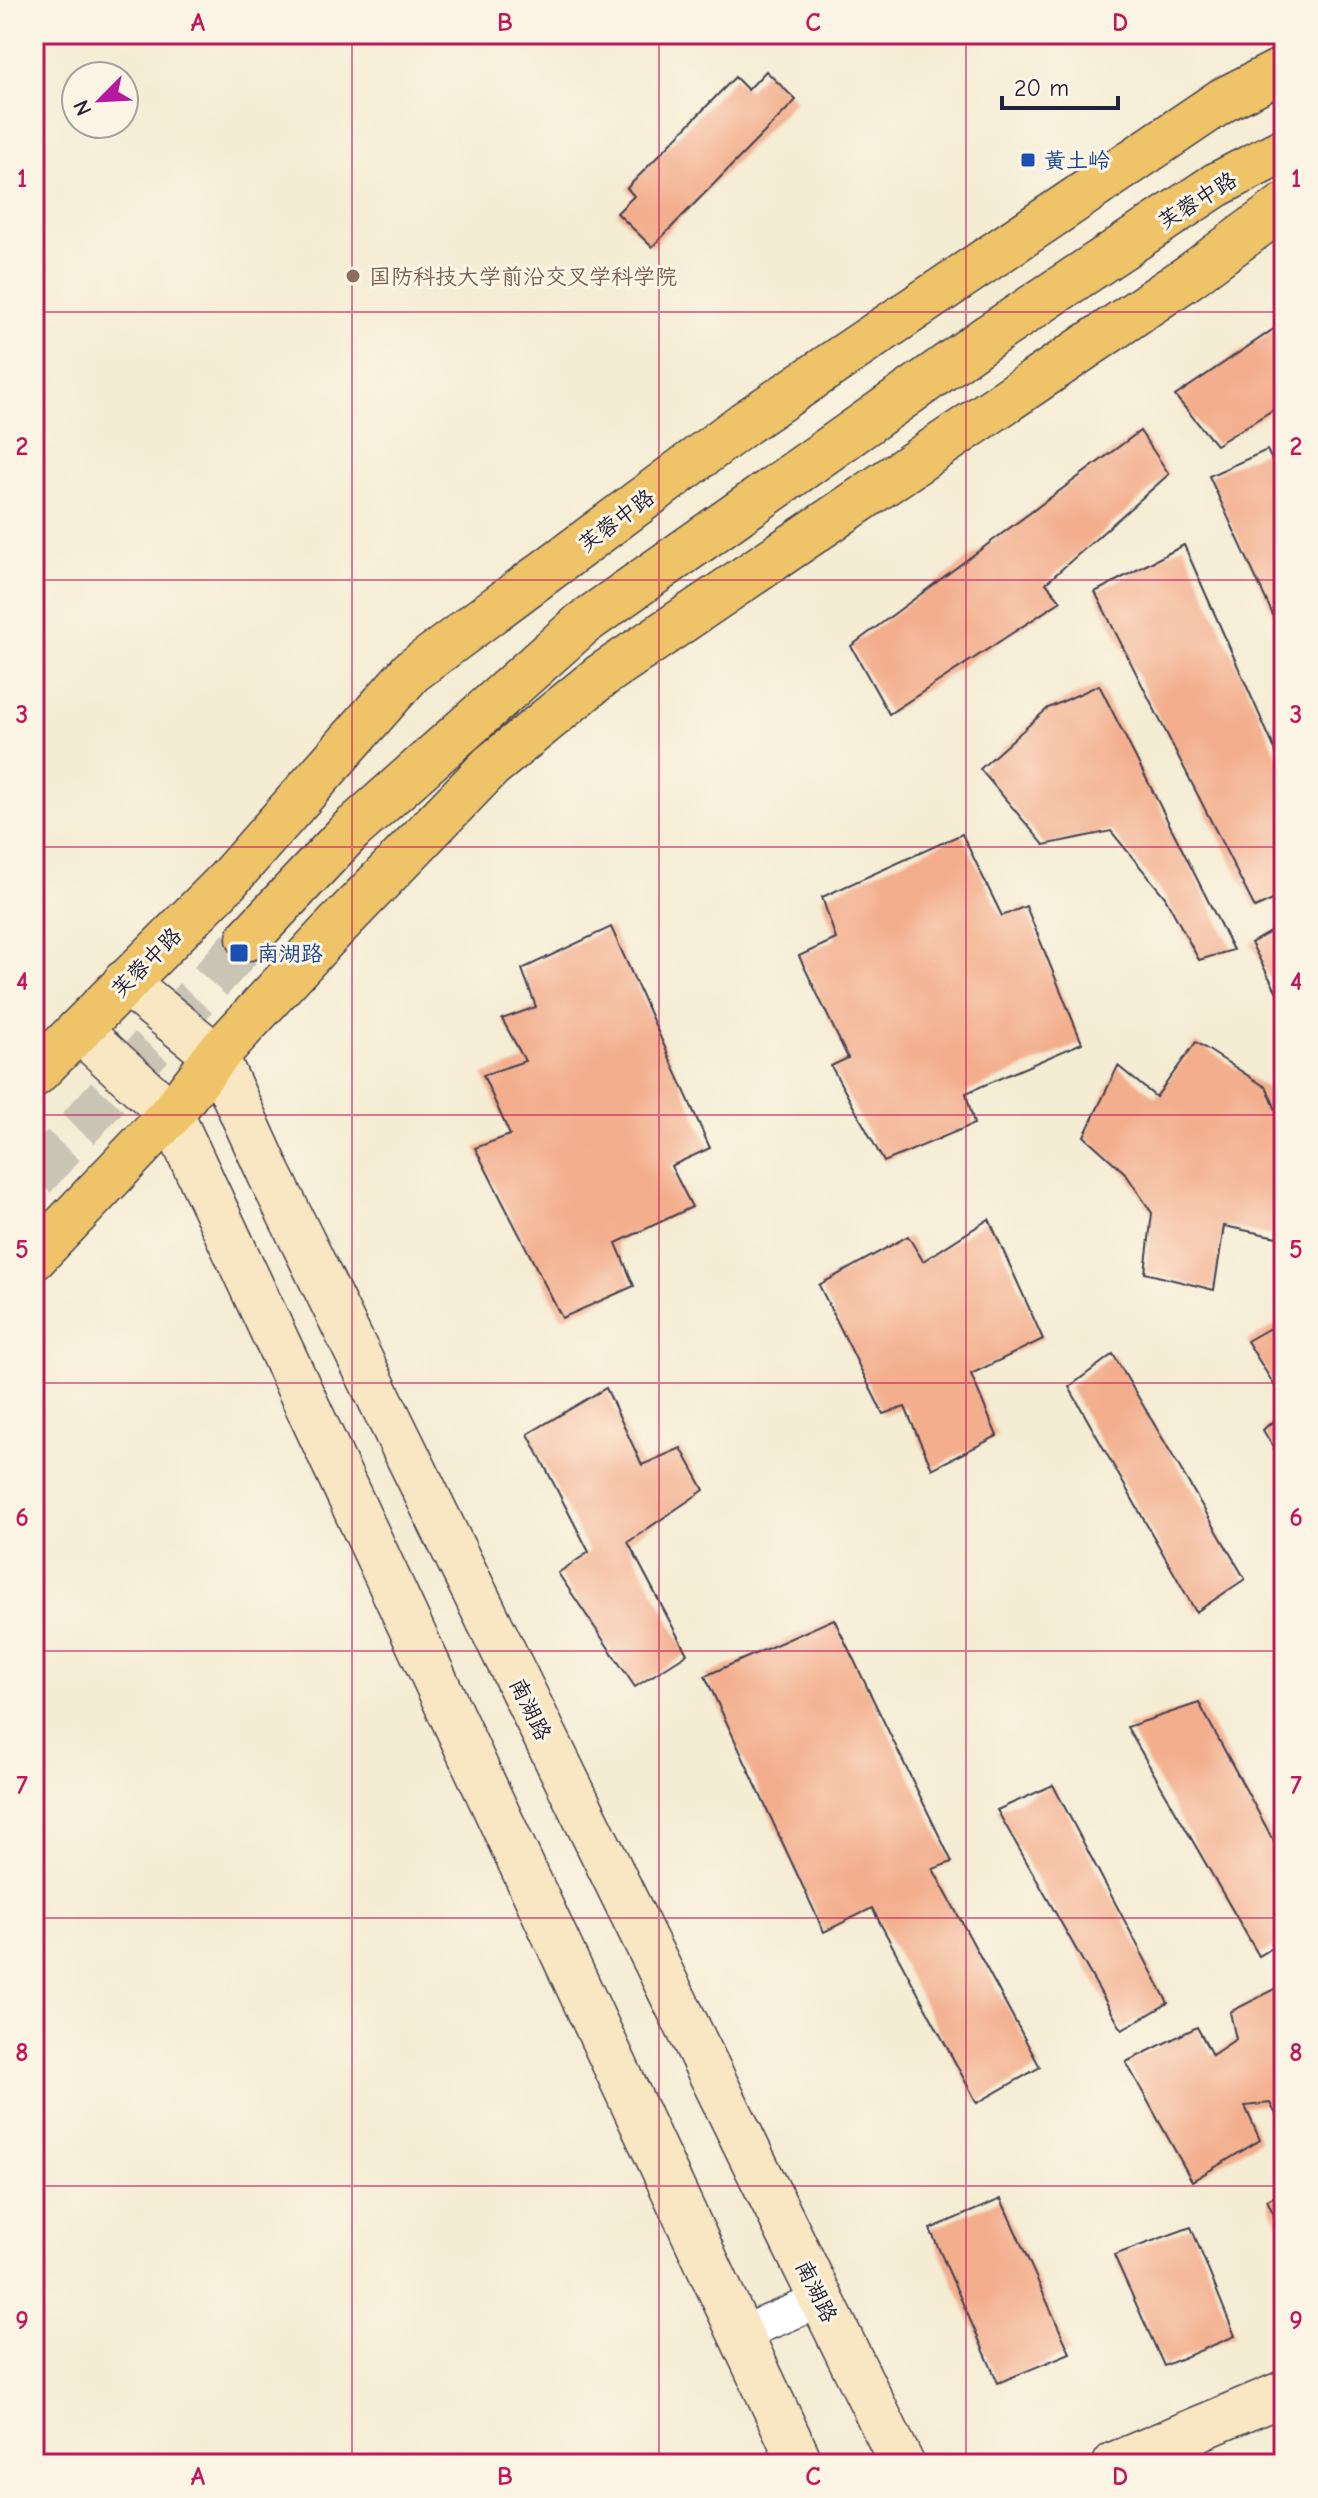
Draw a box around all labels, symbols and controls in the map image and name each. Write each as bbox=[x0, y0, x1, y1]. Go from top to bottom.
text: A bbox=[191, 8, 206, 38]
text: B bbox=[497, 8, 513, 38]
text: C bbox=[805, 8, 821, 38]
text: D bbox=[1112, 8, 1128, 38]
north arrow bbox=[60, 60, 140, 140]
scale bar bbox=[1002, 60, 1118, 110]
text: 20 m bbox=[1014, 74, 1069, 102]
text: N bbox=[68, 96, 97, 120]
place label: 黄土岭 bbox=[1044, 148, 1110, 174]
marker: 黄土岭 bbox=[1019, 151, 1037, 169]
text: 1 bbox=[17, 164, 27, 194]
text: 1 bbox=[1291, 164, 1301, 194]
street label: 芙蓉中路 bbox=[1153, 167, 1242, 235]
place label: 国防科技大学前沿交叉学科学院 bbox=[369, 264, 677, 290]
marker: 国防科技大学前沿交叉学科学院 bbox=[344, 267, 362, 285]
text: 2 bbox=[16, 432, 28, 462]
text: 2 bbox=[1290, 432, 1302, 462]
street label: 芙蓉中路 bbox=[574, 484, 660, 558]
text: 3 bbox=[16, 700, 28, 730]
text: 3 bbox=[1290, 700, 1302, 730]
street label: 芙蓉中路 bbox=[106, 922, 187, 1003]
place label: 南湖路 bbox=[257, 941, 323, 967]
marker: 南湖路 bbox=[228, 942, 250, 964]
text: 4 bbox=[16, 967, 28, 997]
text: 4 bbox=[1290, 967, 1302, 997]
text: 5 bbox=[15, 1235, 29, 1265]
text: 5 bbox=[1289, 1235, 1303, 1265]
text: 6 bbox=[15, 1503, 29, 1533]
text: 6 bbox=[1289, 1503, 1303, 1533]
street label: 南湖路 bbox=[504, 1674, 556, 1745]
text: 7 bbox=[16, 1771, 28, 1801]
text: 7 bbox=[1290, 1771, 1302, 1801]
text: 8 bbox=[15, 2038, 29, 2068]
text: 8 bbox=[1289, 2038, 1303, 2068]
street label: 南湖路 bbox=[790, 2256, 842, 2327]
text: 9 bbox=[15, 2306, 29, 2336]
text: 9 bbox=[1289, 2306, 1303, 2336]
text: A bbox=[191, 2462, 206, 2492]
text: B bbox=[497, 2462, 513, 2492]
text: C bbox=[805, 2462, 821, 2492]
text: D bbox=[1112, 2462, 1128, 2492]

